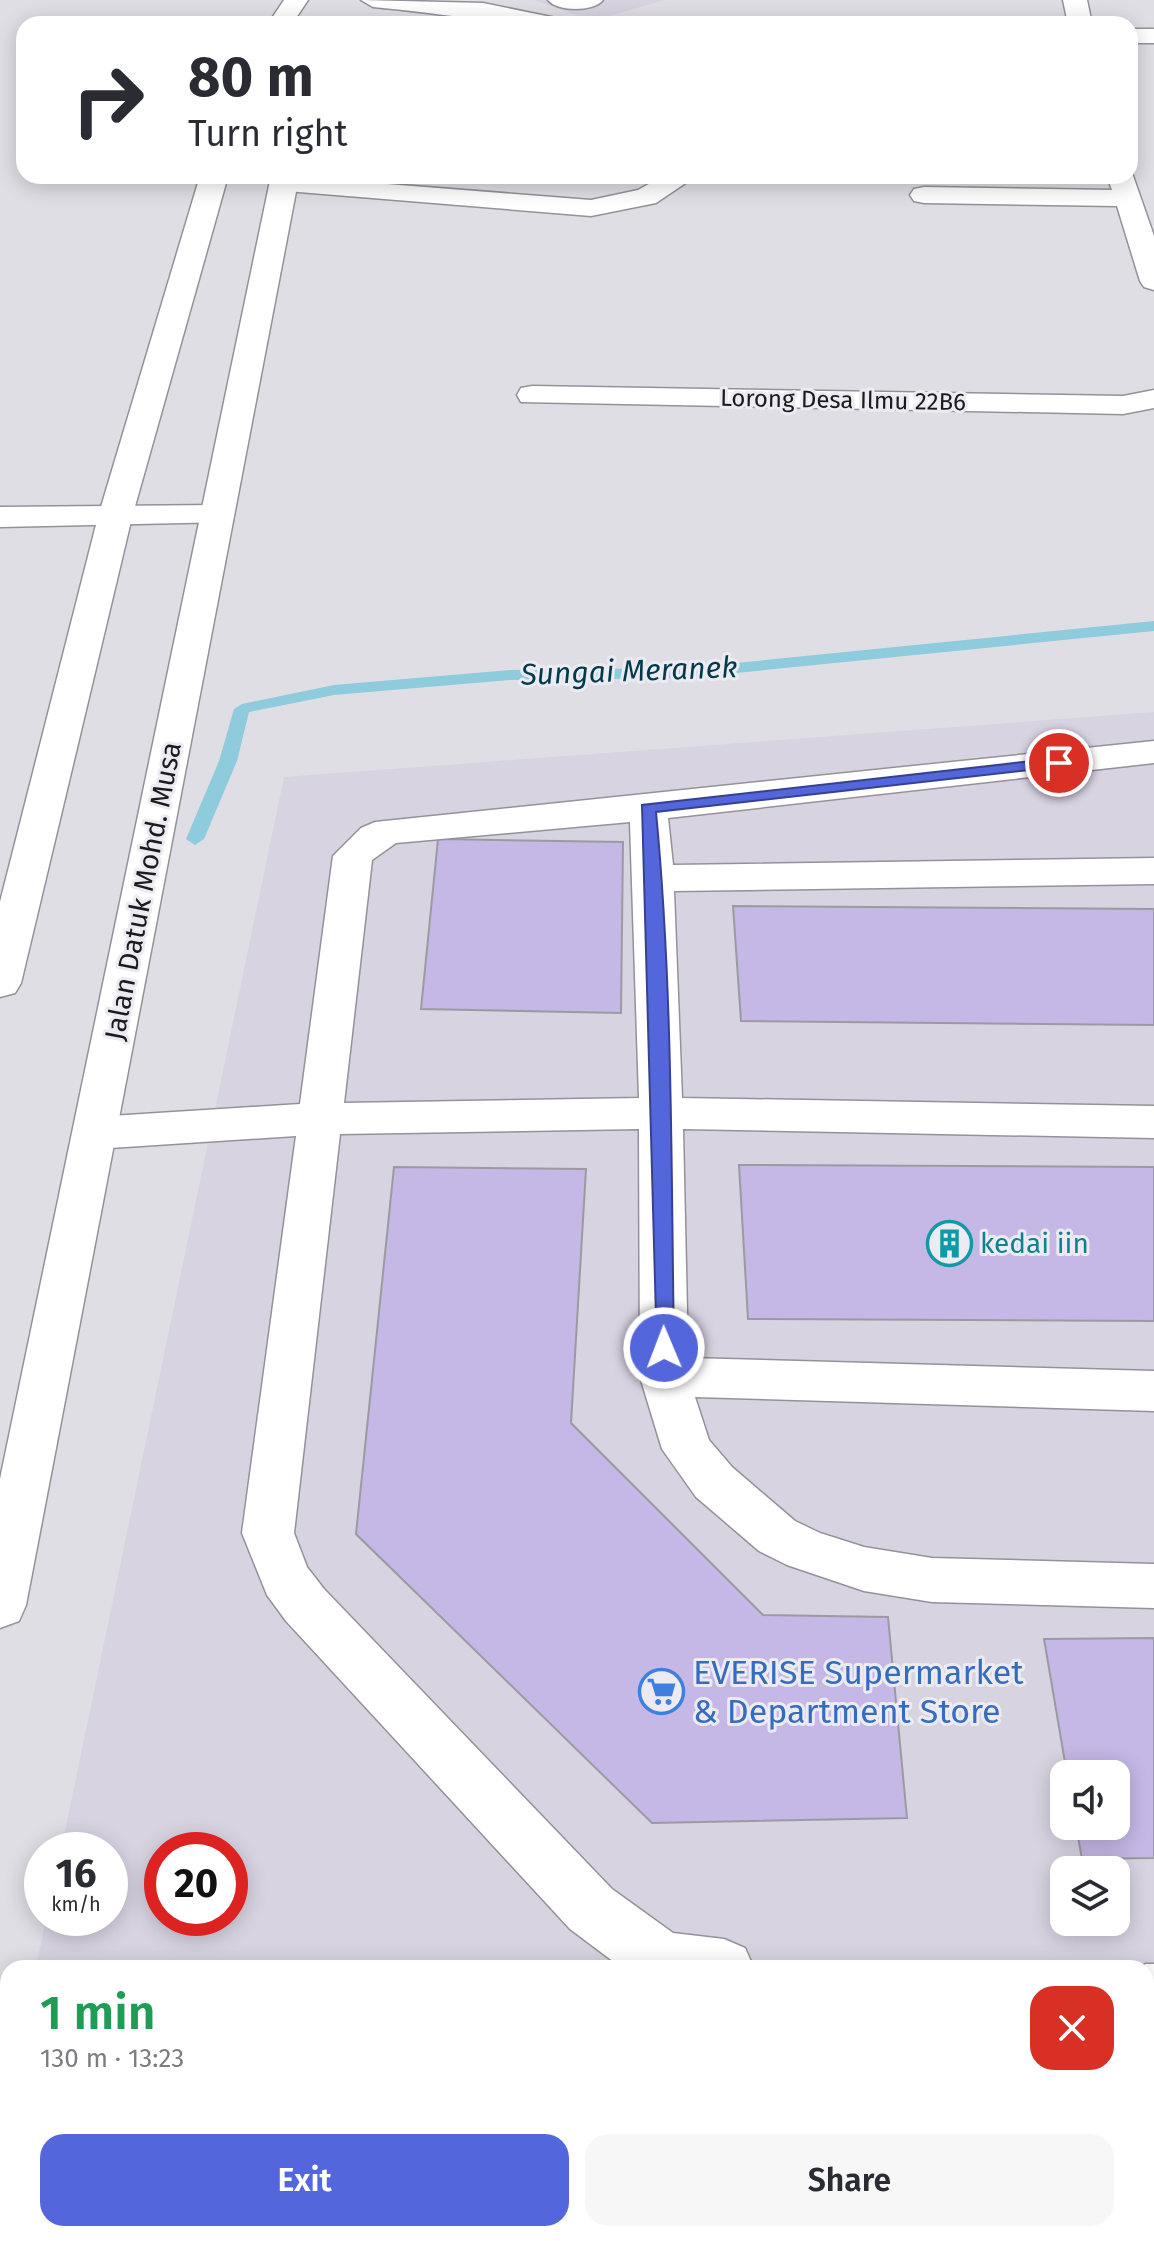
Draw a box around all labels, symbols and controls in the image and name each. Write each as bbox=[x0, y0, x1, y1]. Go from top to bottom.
text: 80 m bbox=[188, 44, 314, 111]
icon: right bbox=[56, 48, 160, 152]
text: Turn right bbox=[188, 112, 348, 156]
street label: Lorong Desa Ilmu 22B6 bbox=[720, 384, 966, 416]
water label: Sungai Meranek bbox=[519, 649, 738, 693]
pin bbox=[1025, 729, 1093, 797]
street label: Jalan Datuk Mohd. Musa bbox=[98, 739, 188, 1043]
icon: arrive bbox=[1037, 741, 1081, 785]
building icon: kedai iin bbox=[925, 1219, 973, 1267]
place label: kedai iin bbox=[980, 1227, 1089, 1260]
position arrow bbox=[622, 1306, 706, 1390]
place label: EVERISE Supermarket & Department Store bbox=[693, 1652, 1024, 1732]
supermarket icon: EVERISE Supermarket & Department Store bbox=[638, 1668, 686, 1716]
map controls bbox=[1050, 1760, 1130, 1936]
button: sound bbox=[1050, 1760, 1130, 1840]
speed limit sign: 20 bbox=[144, 1832, 248, 1936]
text: 16 bbox=[55, 1850, 97, 1898]
button: layers bbox=[1050, 1856, 1130, 1936]
text: km/h bbox=[51, 1892, 101, 1916]
text: 1 min bbox=[40, 1984, 156, 2042]
button: close bbox=[1030, 1986, 1114, 2070]
text: 130 m · 13:23 bbox=[40, 2043, 184, 2074]
button: Exit bbox=[40, 2134, 569, 2226]
button: Share bbox=[585, 2134, 1114, 2226]

